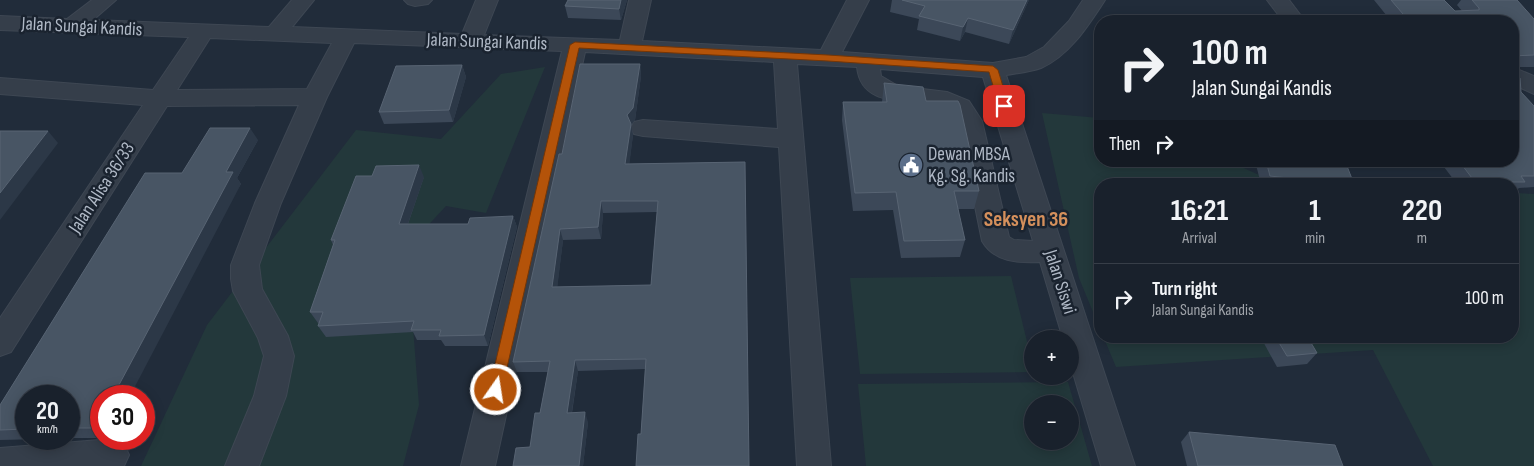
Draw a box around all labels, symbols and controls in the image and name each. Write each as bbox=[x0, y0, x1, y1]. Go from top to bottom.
street label: Jalan Sungai Kandis bbox=[20, 12, 143, 42]
street label: Jalan Sungai Kandis bbox=[425, 28, 548, 56]
text: 100 m bbox=[1192, 32, 1268, 75]
icon: right bbox=[1109, 35, 1174, 100]
text: Jalan Sungai Kandis bbox=[1192, 75, 1332, 102]
pin bbox=[983, 85, 1025, 127]
icon: arrive bbox=[990, 92, 1018, 120]
icon: right bbox=[1150, 130, 1178, 158]
text: Then bbox=[1109, 133, 1140, 156]
street label: Jalan Alisa 36/33 bbox=[64, 138, 140, 239]
place label: Dewan MBSA Kg. Sg. Kandis bbox=[928, 143, 1015, 188]
public building icon: Dewan MBSA Kg. Sg. Kandis bbox=[898, 152, 924, 178]
text: 16:21 bbox=[1171, 193, 1228, 229]
text: 1 bbox=[1309, 193, 1321, 229]
text: 220 bbox=[1402, 193, 1442, 229]
district label: Seksyen 36 bbox=[984, 207, 1068, 232]
text: Arrival bbox=[1182, 229, 1217, 248]
text: min bbox=[1305, 229, 1325, 248]
text: m bbox=[1417, 229, 1427, 248]
street label: Jalan Siswi bbox=[1039, 246, 1081, 317]
text: Turn right bbox=[1152, 278, 1217, 301]
icon: right bbox=[1109, 285, 1137, 313]
text: 100 m bbox=[1465, 287, 1504, 310]
text: Jalan Sungai Kandis bbox=[1152, 301, 1254, 320]
map controls bbox=[1024, 330, 1079, 450]
button: + bbox=[1024, 330, 1079, 385]
position arrow bbox=[469, 363, 521, 415]
speed limit sign: 30 bbox=[90, 385, 155, 450]
button: − bbox=[1024, 395, 1079, 450]
text: 20 bbox=[36, 396, 59, 427]
text: km/h bbox=[37, 422, 58, 437]

